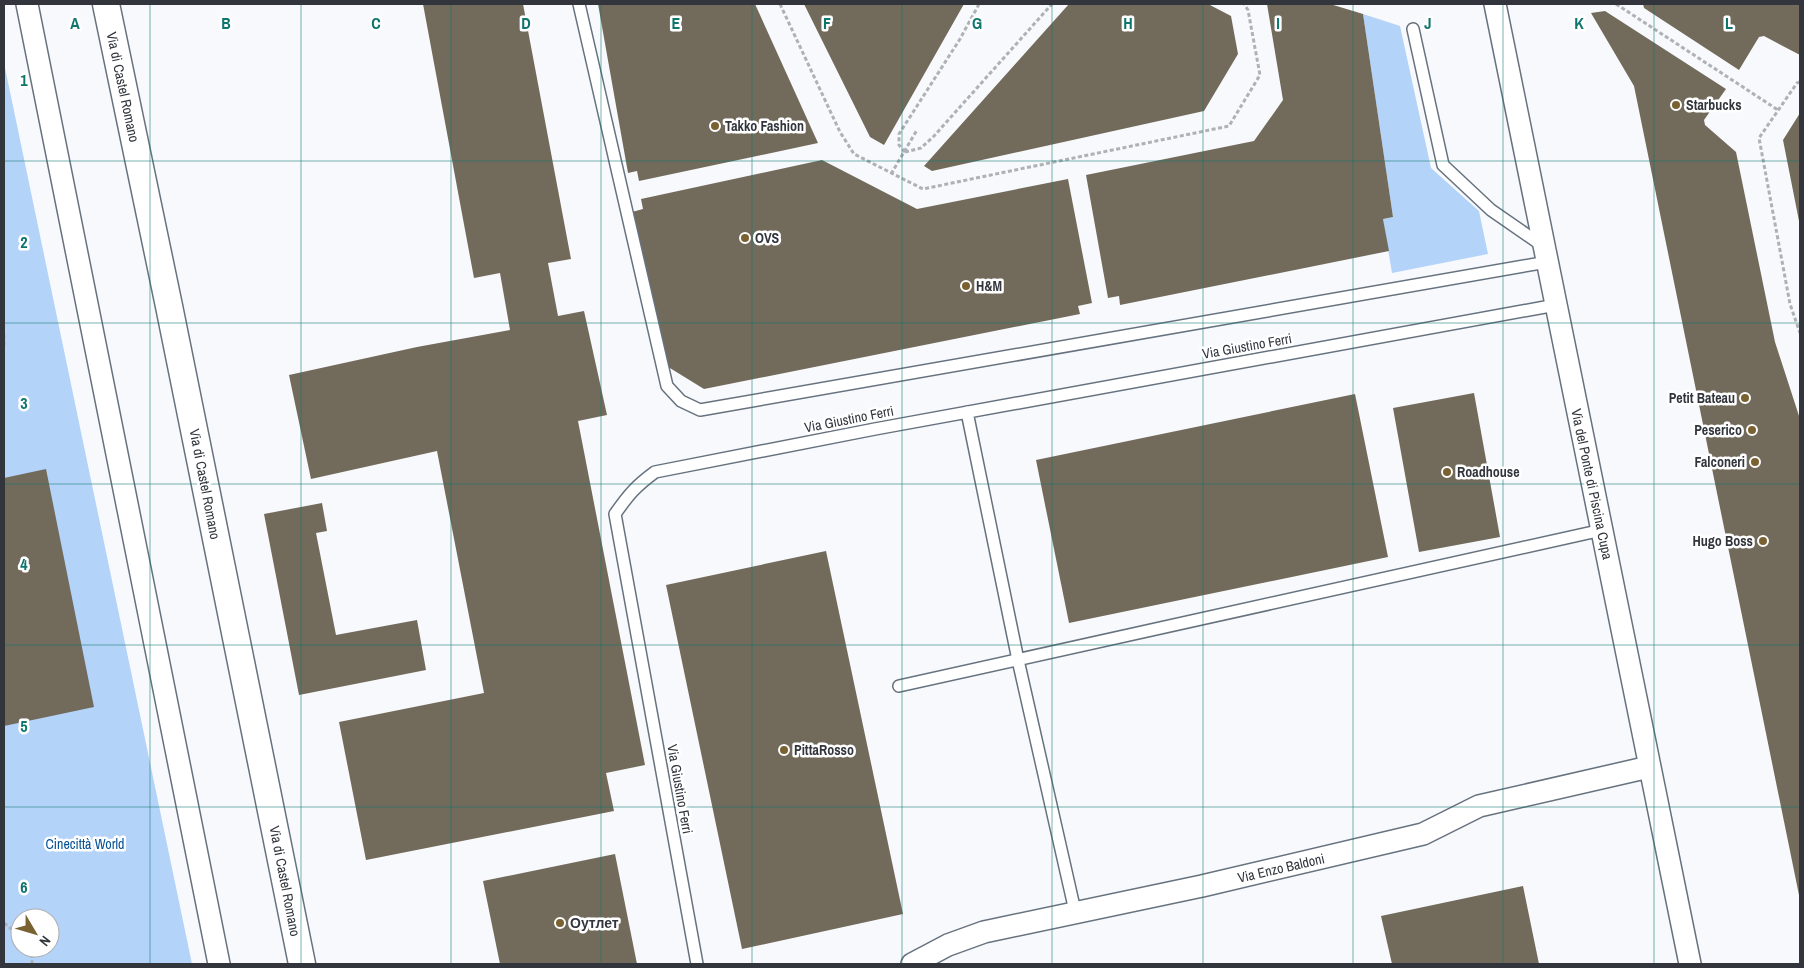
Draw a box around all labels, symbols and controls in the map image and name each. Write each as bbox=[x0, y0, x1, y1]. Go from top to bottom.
text: A bbox=[70, 12, 80, 34]
text: B bbox=[221, 12, 231, 34]
text: C bbox=[371, 12, 381, 34]
text: D bbox=[521, 12, 531, 34]
text: E bbox=[672, 12, 681, 34]
text: F bbox=[823, 12, 831, 34]
text: G bbox=[972, 12, 982, 34]
text: H bbox=[1123, 12, 1133, 34]
text: I bbox=[1276, 12, 1280, 34]
text: J bbox=[1424, 12, 1432, 34]
text: K bbox=[1574, 12, 1584, 34]
text: L bbox=[1725, 12, 1733, 34]
street label: Via di Castel Romano bbox=[103, 30, 143, 144]
text: 1 bbox=[20, 69, 28, 91]
place label: Starbucks bbox=[1686, 96, 1742, 114]
marker: Starbucks bbox=[1670, 99, 1682, 111]
place label: Takko Fashion bbox=[725, 117, 804, 135]
marker: Takko Fashion bbox=[709, 120, 721, 132]
place label: OVS bbox=[755, 229, 780, 247]
text: 2 bbox=[20, 231, 28, 253]
marker: OVS bbox=[739, 232, 751, 244]
place label: H&M bbox=[976, 277, 1002, 295]
marker: H&M bbox=[960, 280, 972, 292]
street label: Via Giustino Ferri bbox=[1201, 329, 1293, 363]
place label: Petit Bateau bbox=[1669, 389, 1735, 407]
text: 3 bbox=[20, 392, 28, 414]
marker: Petit Bateau bbox=[1739, 392, 1751, 404]
street label: Via Giustino Ferri bbox=[803, 402, 895, 436]
street label: Via del Ponte di Piscina Cupa bbox=[1567, 407, 1617, 562]
place label: Peserico bbox=[1694, 421, 1742, 439]
marker: Peserico bbox=[1746, 424, 1758, 436]
street label: Via di Castel Romano bbox=[185, 427, 225, 541]
place label: Falconeri bbox=[1695, 453, 1745, 471]
marker: Falconeri bbox=[1749, 456, 1761, 468]
place label: Roadhouse bbox=[1457, 463, 1520, 481]
marker: Roadhouse bbox=[1441, 466, 1453, 478]
place label: Hugo Boss bbox=[1692, 532, 1753, 550]
marker: Hugo Boss bbox=[1757, 535, 1769, 547]
text: 4 bbox=[20, 553, 28, 575]
text: 5 bbox=[20, 715, 28, 737]
place label: PittaRosso bbox=[794, 741, 854, 759]
street label: Via Giustino Ferri bbox=[663, 743, 697, 835]
marker: PittaRosso bbox=[778, 744, 790, 756]
street label: Via di Castel Romano bbox=[265, 824, 305, 938]
park label: Cinecittà World bbox=[46, 835, 124, 853]
street label: Via Enzo Baldoni bbox=[1236, 849, 1326, 887]
text: 6 bbox=[20, 876, 28, 898]
north arrow bbox=[10, 908, 60, 958]
place label: Оутлет bbox=[570, 914, 619, 932]
marker: Оутлет bbox=[554, 917, 566, 929]
text: N bbox=[36, 932, 55, 950]

